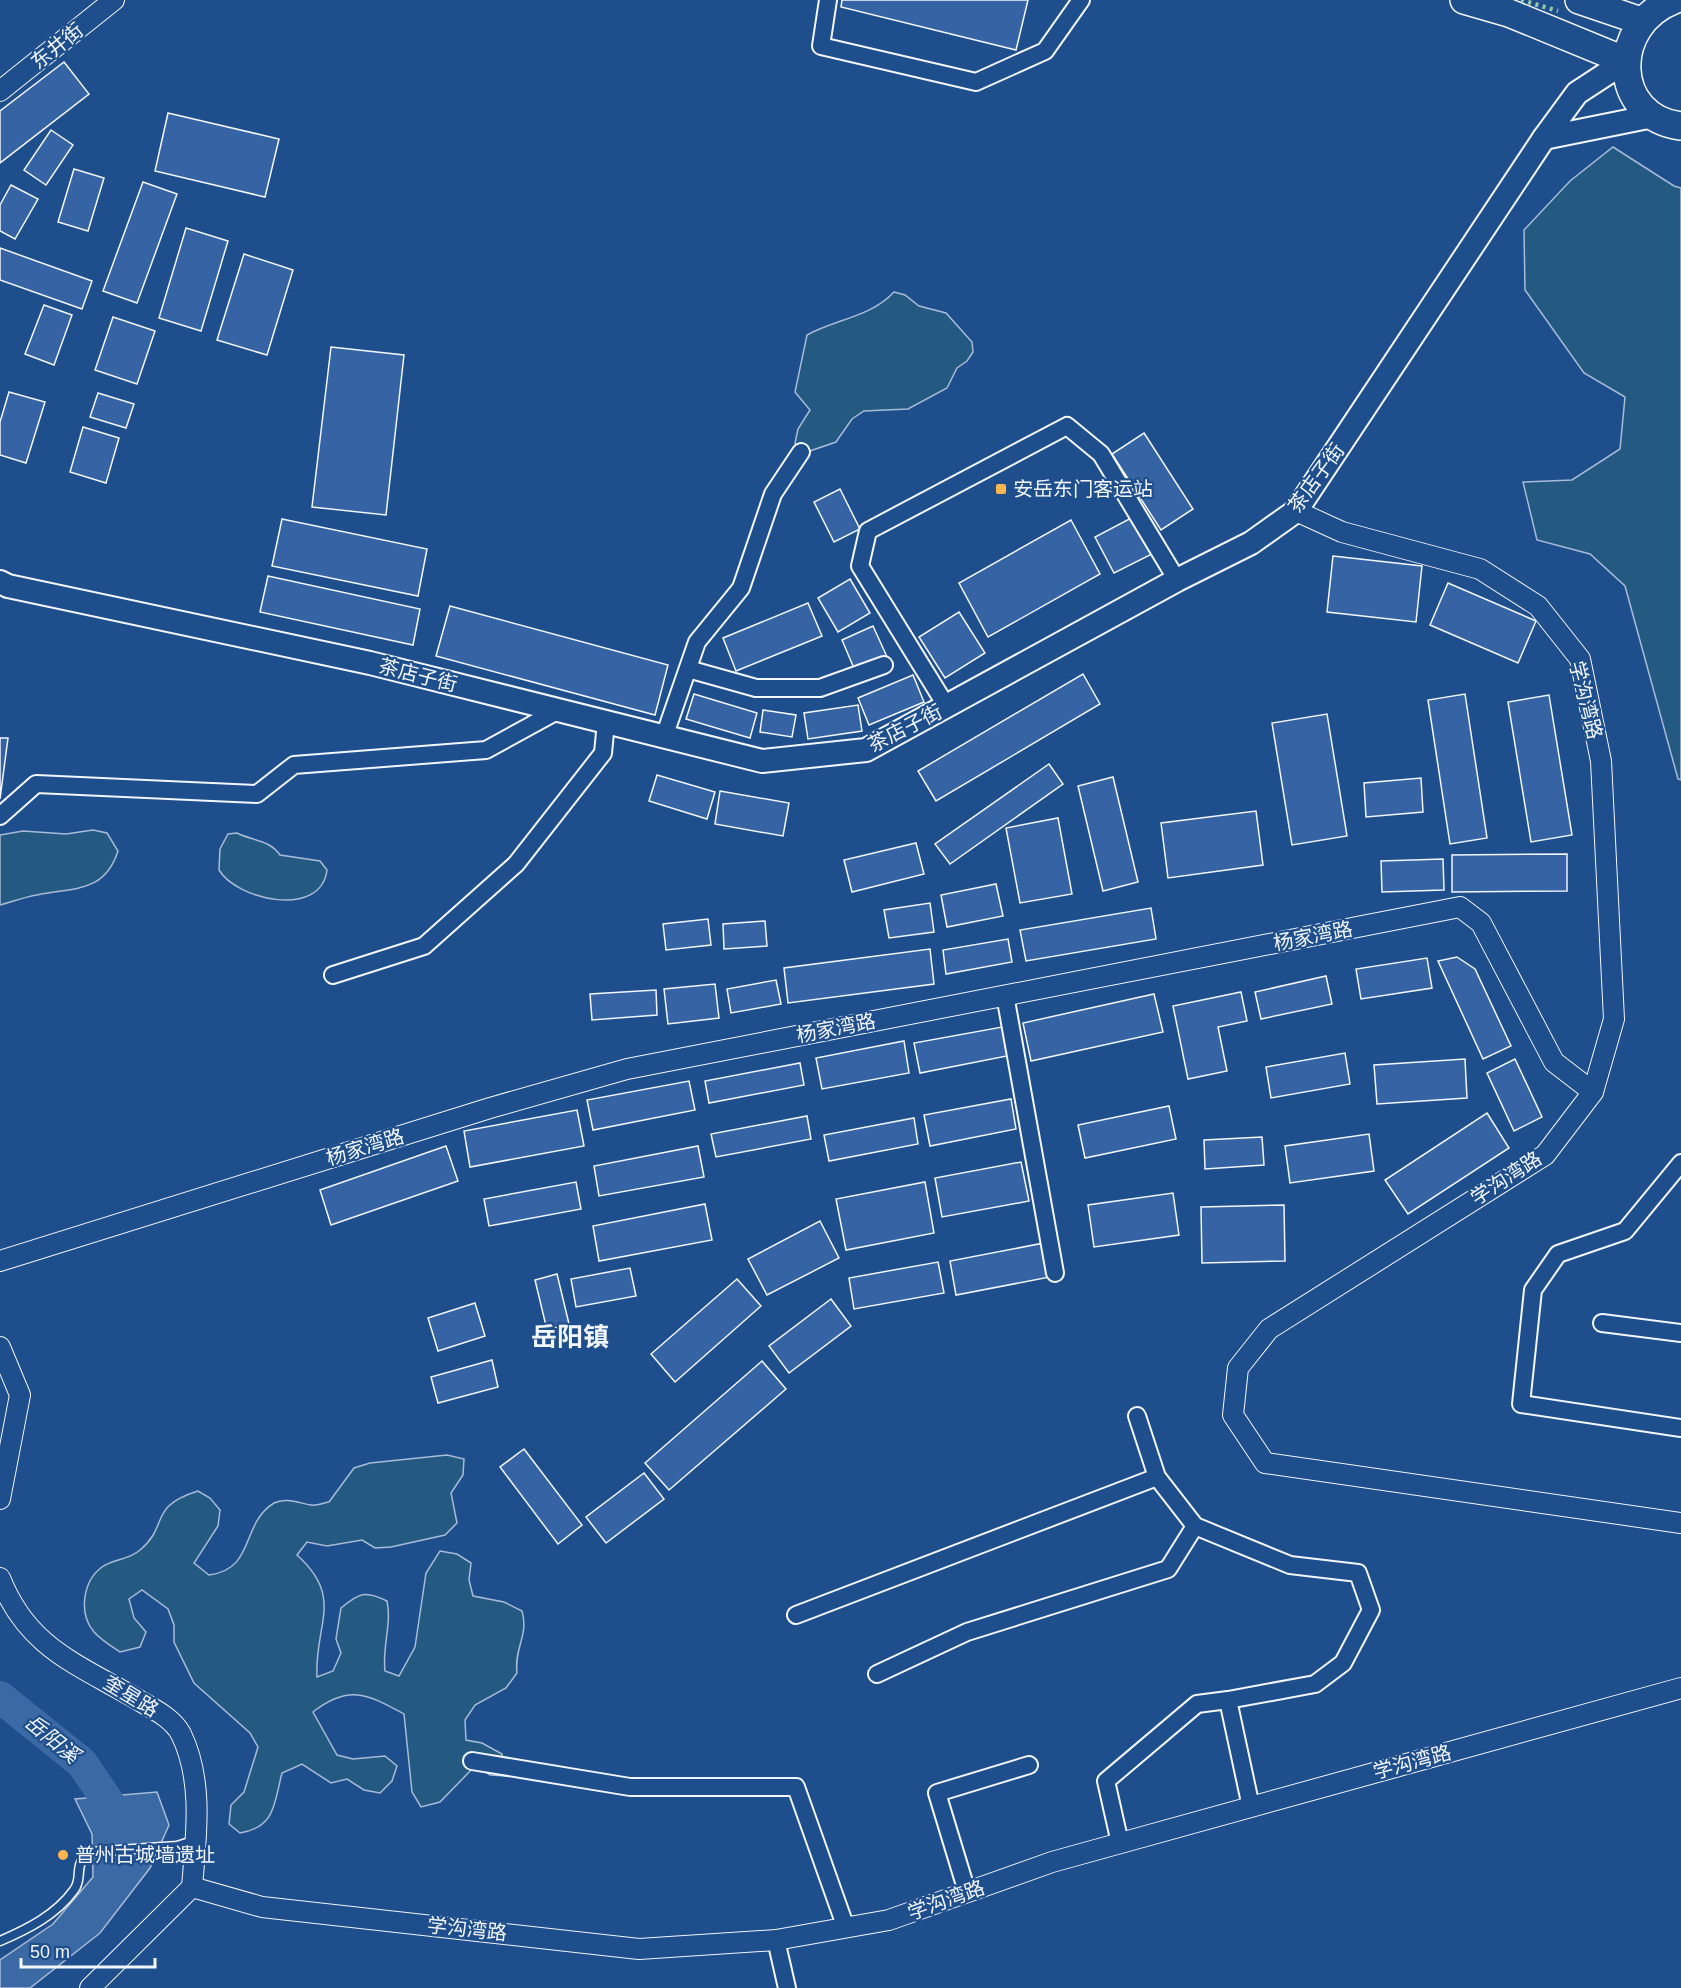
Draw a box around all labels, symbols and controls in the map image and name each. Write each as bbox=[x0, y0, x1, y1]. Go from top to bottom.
street label: 东井街 bbox=[27, 19, 87, 73]
street label: 茶店子街 bbox=[1284, 439, 1348, 517]
place label: 安岳东门客运站 bbox=[1013, 478, 1153, 500]
marker: 安岳东门客运站 bbox=[994, 482, 1008, 496]
street label: 茶店子街 bbox=[377, 655, 459, 695]
street label: 学沟湾路 bbox=[1566, 659, 1606, 741]
street label: 茶店子街 bbox=[864, 700, 946, 756]
street label: 杨家湾路 bbox=[1272, 918, 1354, 954]
street label: 杨家湾路 bbox=[795, 1010, 877, 1046]
street label: 杨家湾路 bbox=[324, 1125, 406, 1169]
street label: 学沟湾路 bbox=[1466, 1147, 1546, 1209]
district label: 岳阳镇 bbox=[531, 1322, 609, 1352]
street label: 奎星路 bbox=[100, 1671, 162, 1721]
water label: 岳阳溪 bbox=[21, 1710, 86, 1769]
street label: 学沟湾路 bbox=[1371, 1741, 1453, 1783]
place label: 普州古城墙遗址 bbox=[75, 1844, 215, 1866]
marker: 普州古城墙遗址 bbox=[56, 1848, 70, 1862]
street label: 学沟湾路 bbox=[905, 1876, 987, 1924]
street label: 学沟湾路 bbox=[426, 1914, 508, 1944]
scale bar bbox=[21, 1931, 154, 1969]
text: 50 m bbox=[30, 1942, 70, 1962]

